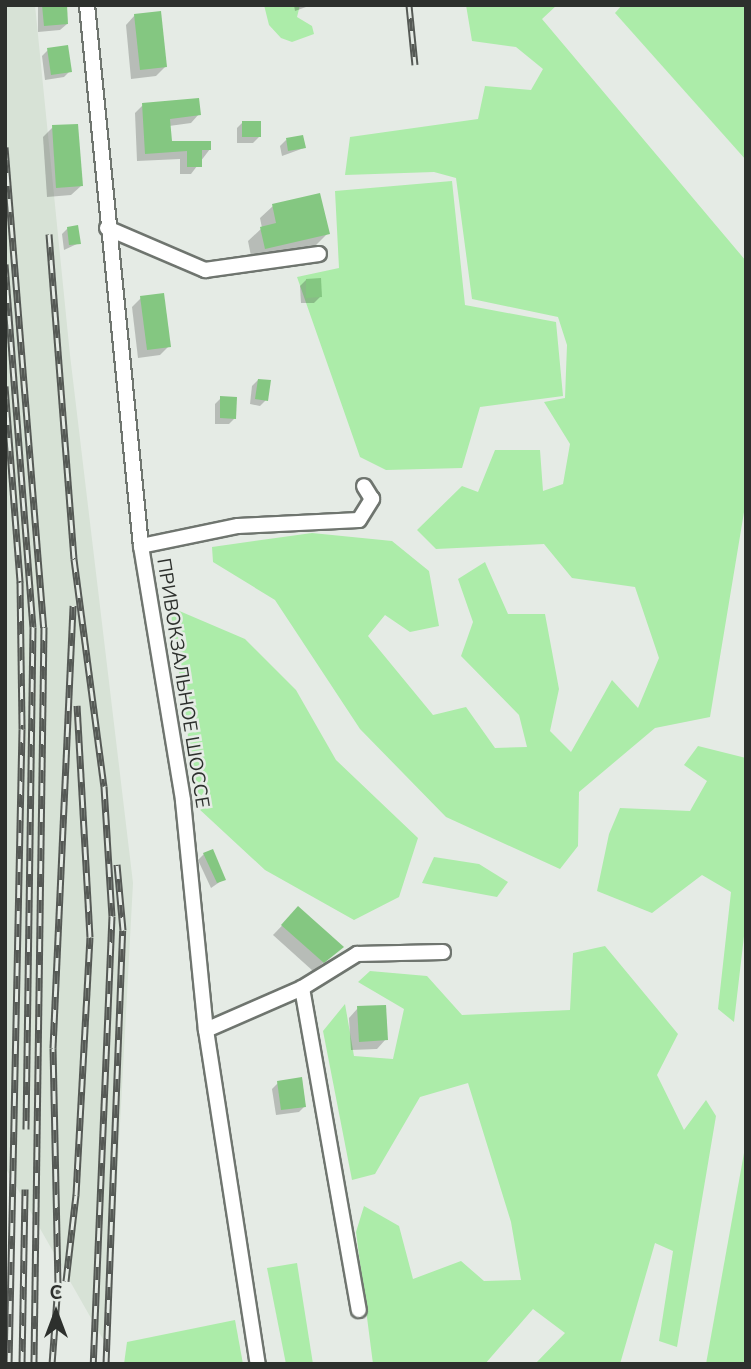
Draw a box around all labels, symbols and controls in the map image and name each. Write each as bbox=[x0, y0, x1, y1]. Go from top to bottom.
street label: ПРИВОКЗАЛЬНОЕ ШОССЕ bbox=[152, 556, 214, 810]
north arrow bbox=[21, 1278, 91, 1348]
text: С bbox=[49, 1280, 63, 1304]

